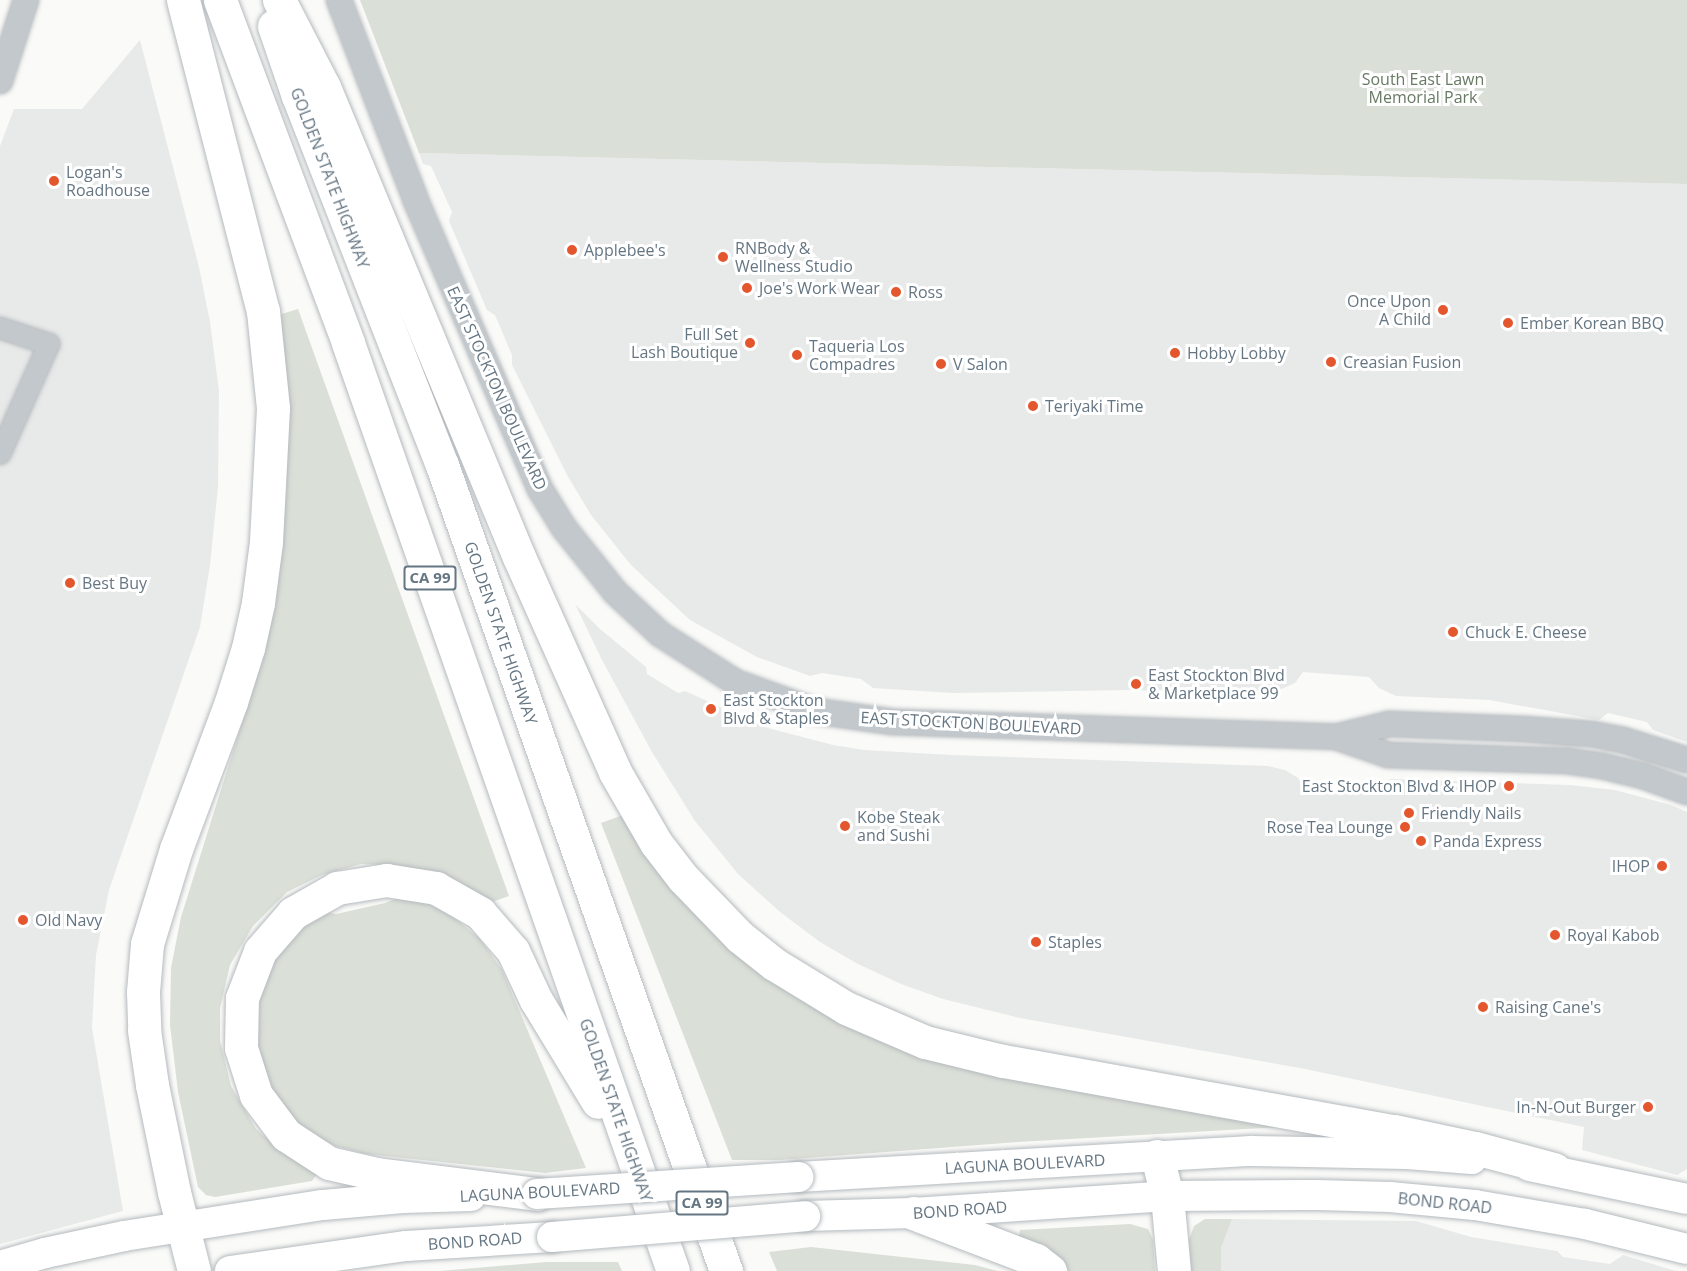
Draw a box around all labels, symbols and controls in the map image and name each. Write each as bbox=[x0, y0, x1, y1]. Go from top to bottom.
park label: South East Lawn Memorial Park bbox=[1362, 69, 1484, 107]
street label: GOLDEN STATE HIGHWAY bbox=[287, 85, 373, 271]
place label: Logan's Roadhouse bbox=[66, 162, 150, 200]
marker: Logan's Roadhouse bbox=[47, 174, 61, 188]
place label: RNBody & Wellness Studio bbox=[735, 238, 853, 276]
place label: Applebee's bbox=[584, 240, 666, 260]
marker: Applebee's bbox=[565, 243, 579, 257]
marker: RNBody & Wellness Studio bbox=[716, 250, 730, 264]
place label: Joe's Work Wear bbox=[759, 278, 880, 298]
marker: Joe's Work Wear bbox=[740, 281, 754, 295]
place label: Ross bbox=[908, 282, 943, 302]
street label: EAST STOCKTON BOULEVARD bbox=[443, 283, 551, 493]
marker: Ross bbox=[889, 285, 903, 299]
place label: Once Upon A Child bbox=[1347, 291, 1431, 329]
marker: Once Upon A Child bbox=[1436, 303, 1450, 317]
place label: Ember Korean BBQ bbox=[1520, 313, 1664, 333]
marker: Ember Korean BBQ bbox=[1501, 316, 1515, 330]
place label: Full Set Lash Boutique bbox=[631, 324, 738, 362]
marker: Full Set Lash Boutique bbox=[743, 336, 757, 350]
place label: Taqueria Los Compadres bbox=[809, 336, 905, 374]
place label: Hobby Lobby bbox=[1187, 343, 1286, 363]
marker: Hobby Lobby bbox=[1168, 346, 1182, 360]
marker: Taqueria Los Compadres bbox=[790, 348, 804, 362]
place label: Creasian Fusion bbox=[1343, 352, 1461, 372]
place label: V Salon bbox=[953, 354, 1008, 374]
marker: Creasian Fusion bbox=[1324, 355, 1338, 369]
marker: V Salon bbox=[934, 357, 948, 371]
place label: Teriyaki Time bbox=[1045, 396, 1144, 416]
marker: Teriyaki Time bbox=[1026, 399, 1040, 413]
street label: GOLDEN STATE HIGHWAY bbox=[461, 539, 541, 727]
road number: CA 99 bbox=[403, 566, 457, 590]
place label: Best Buy bbox=[82, 573, 147, 593]
marker: Best Buy bbox=[63, 576, 77, 590]
place label: Chuck E. Cheese bbox=[1465, 622, 1587, 642]
marker: Chuck E. Cheese bbox=[1446, 625, 1460, 639]
place label: East Stockton Blvd & Marketplace 99 bbox=[1148, 665, 1285, 703]
marker: East Stockton Blvd & Marketplace 99 bbox=[1129, 677, 1143, 691]
place label: East Stockton Blvd & Staples bbox=[723, 690, 829, 728]
marker: East Stockton Blvd & Staples bbox=[704, 702, 718, 716]
street label: EAST STOCKTON BOULEVARD bbox=[860, 708, 1082, 738]
place label: East Stockton Blvd & IHOP bbox=[1302, 776, 1497, 796]
marker: East Stockton Blvd & IHOP bbox=[1502, 779, 1516, 793]
place label: Friendly Nails bbox=[1421, 803, 1521, 823]
marker: Friendly Nails bbox=[1402, 806, 1416, 820]
place label: Kobe Steak and Sushi bbox=[857, 807, 940, 845]
place label: Rose Tea Lounge bbox=[1267, 817, 1393, 837]
marker: Kobe Steak and Sushi bbox=[838, 819, 852, 833]
marker: Rose Tea Lounge bbox=[1398, 820, 1412, 834]
place label: Panda Express bbox=[1433, 831, 1542, 851]
marker: Panda Express bbox=[1414, 834, 1428, 848]
place label: IHOP bbox=[1612, 856, 1650, 876]
marker: IHOP bbox=[1655, 859, 1669, 873]
place label: Old Navy bbox=[35, 910, 102, 930]
marker: Old Navy bbox=[16, 913, 30, 927]
place label: Royal Kabob bbox=[1567, 925, 1659, 945]
marker: Royal Kabob bbox=[1548, 928, 1562, 942]
place label: Staples bbox=[1048, 932, 1102, 952]
marker: Staples bbox=[1029, 935, 1043, 949]
place label: Raising Cane's bbox=[1495, 997, 1601, 1017]
marker: Raising Cane's bbox=[1476, 1000, 1490, 1014]
street label: GOLDEN STATE HIGHWAY bbox=[576, 1016, 656, 1204]
place label: In-N-Out Burger bbox=[1516, 1097, 1636, 1117]
marker: In-N-Out Burger bbox=[1641, 1100, 1655, 1114]
street label: LAGUNA BOULEVARD bbox=[944, 1150, 1106, 1178]
street label: LAGUNA BOULEVARD bbox=[459, 1178, 621, 1206]
street label: BOND ROAD bbox=[1397, 1189, 1493, 1217]
road number: CA 99 bbox=[675, 1191, 729, 1215]
street label: BOND ROAD bbox=[912, 1197, 1008, 1223]
street label: BOND ROAD bbox=[427, 1228, 523, 1254]

